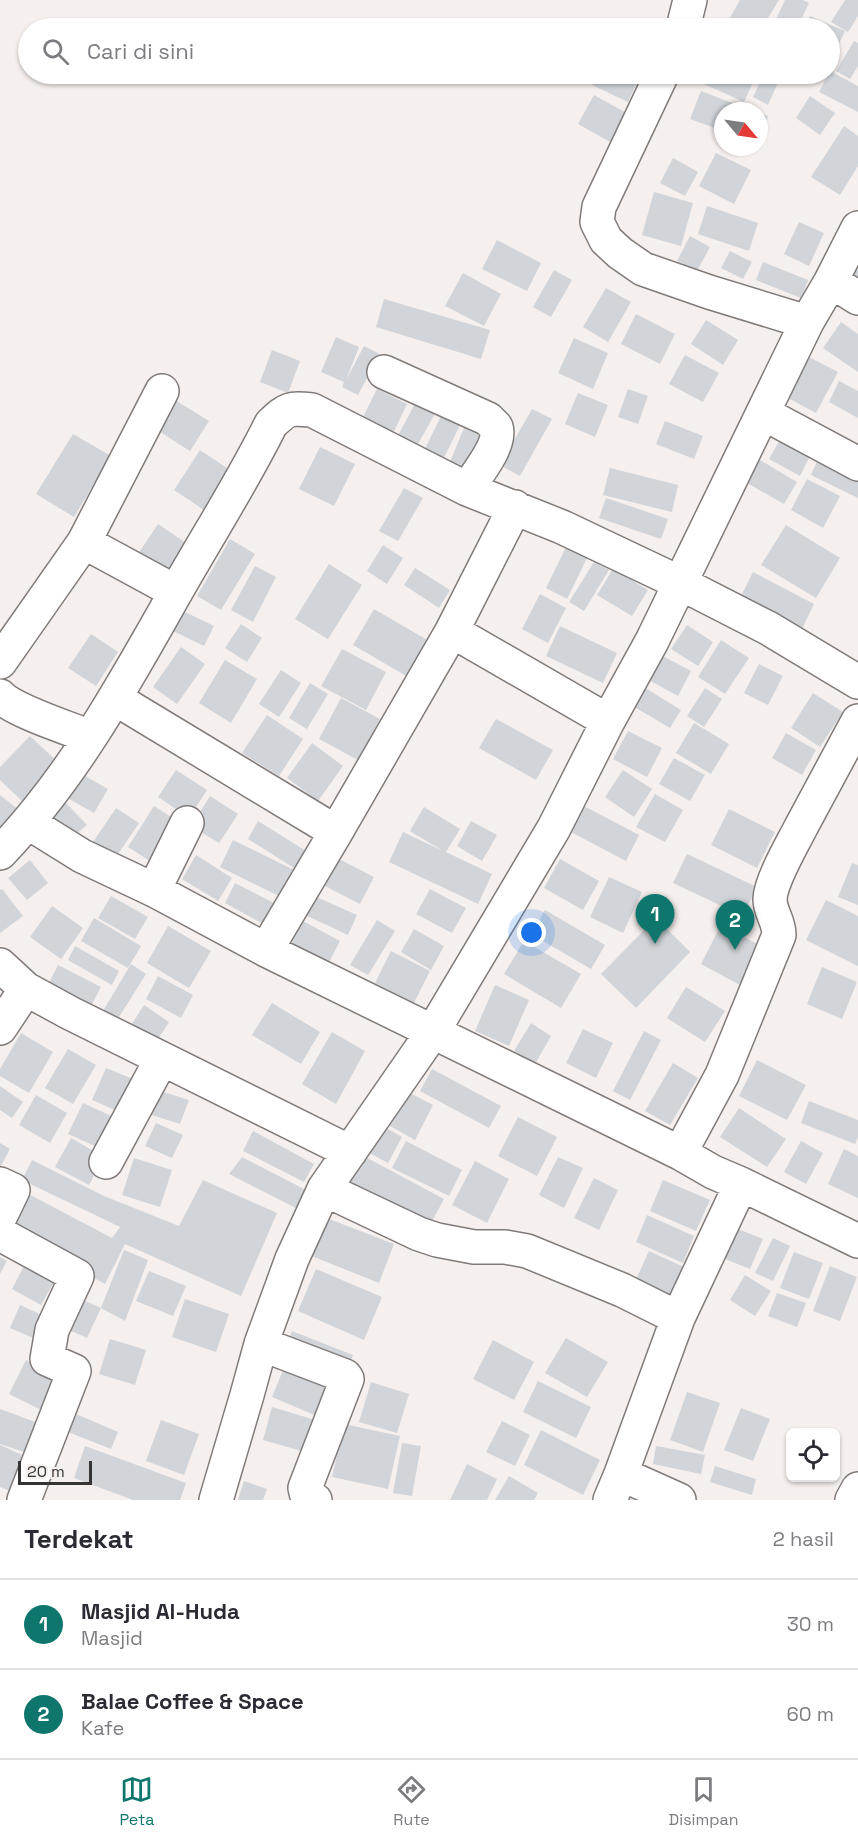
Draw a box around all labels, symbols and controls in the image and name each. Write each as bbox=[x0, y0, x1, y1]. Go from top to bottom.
search box bbox=[18, 18, 840, 84]
icon: search bbox=[39, 35, 72, 68]
text: Cari di sini bbox=[87, 37, 194, 65]
north arrow bbox=[714, 102, 768, 156]
pin: 1 bbox=[636, 894, 674, 944]
pin: 2 bbox=[716, 900, 754, 950]
your location bbox=[517, 918, 546, 947]
map controls bbox=[786, 1428, 840, 1482]
button: locate bbox=[786, 1428, 840, 1482]
scale bar bbox=[18, 1458, 92, 1486]
text: 20 m bbox=[27, 1461, 65, 1482]
text: Terdekat bbox=[24, 1522, 134, 1556]
text: 2 hasil bbox=[773, 1526, 834, 1552]
text: Masjid Al-Huda bbox=[81, 1597, 240, 1625]
text: 1 bbox=[39, 1611, 48, 1637]
text: 30 m bbox=[787, 1611, 834, 1637]
text: Masjid bbox=[81, 1625, 143, 1651]
text: Balae Coffee & Space bbox=[81, 1687, 304, 1715]
text: 2 bbox=[38, 1701, 49, 1727]
text: 60 m bbox=[787, 1701, 834, 1727]
text: Kafe bbox=[81, 1715, 124, 1741]
tab: Peta bbox=[119, 1773, 154, 1830]
tab: Rute bbox=[393, 1773, 430, 1830]
tab: Disimpan bbox=[669, 1773, 739, 1830]

